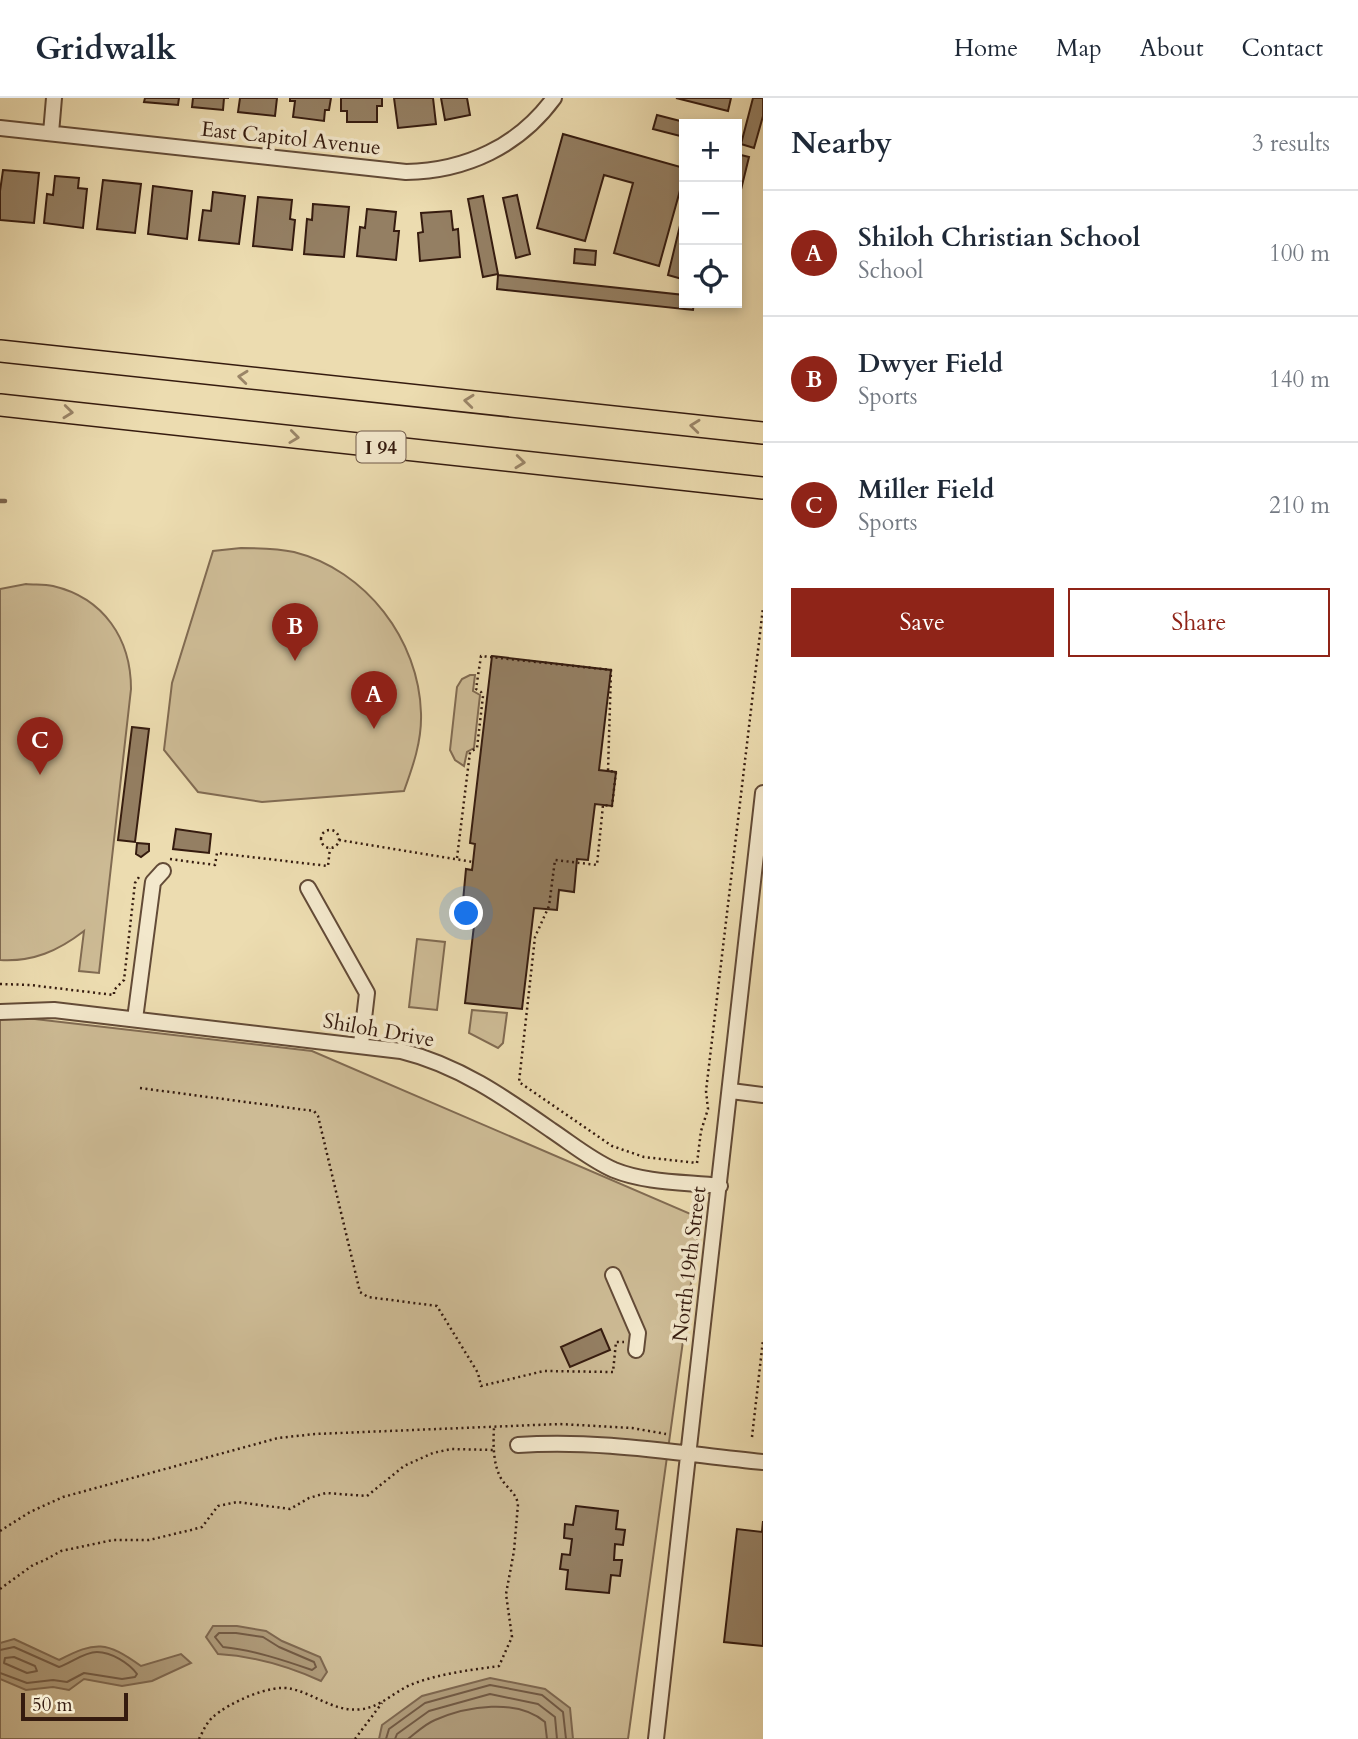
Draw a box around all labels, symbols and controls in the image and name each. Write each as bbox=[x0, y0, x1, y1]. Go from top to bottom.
text: Gridwalk bbox=[35, 26, 177, 71]
text: Home bbox=[954, 32, 1018, 65]
text: Map bbox=[1056, 32, 1102, 65]
text: About bbox=[1140, 32, 1204, 65]
text: Contact bbox=[1242, 32, 1323, 65]
street label: East Capitol Avenue bbox=[200, 115, 382, 162]
map controls bbox=[679, 119, 742, 308]
button: + bbox=[679, 119, 742, 182]
text: Nearby bbox=[791, 123, 892, 164]
text: 3 results bbox=[1252, 128, 1330, 159]
button: − bbox=[679, 182, 742, 245]
text: Shiloh Christian School bbox=[858, 220, 1140, 255]
text: A bbox=[805, 238, 823, 269]
text: 100 m bbox=[1269, 238, 1330, 269]
button: locate bbox=[679, 245, 742, 308]
text: School bbox=[858, 255, 923, 286]
text: Dwyer Field bbox=[858, 346, 1003, 381]
text: B bbox=[806, 364, 822, 395]
text: 140 m bbox=[1269, 364, 1330, 395]
one-way arrow bbox=[237, 370, 248, 385]
text: Sports bbox=[858, 381, 918, 412]
one-way arrow bbox=[463, 394, 475, 409]
one-way arrow bbox=[63, 404, 74, 419]
one-way arrow bbox=[689, 418, 701, 433]
one-way arrow bbox=[288, 429, 300, 444]
road number: I 94 bbox=[356, 432, 406, 462]
one-way arrow bbox=[514, 454, 526, 469]
text: Miller Field bbox=[858, 472, 994, 507]
text: C bbox=[805, 490, 823, 521]
text: 210 m bbox=[1269, 490, 1330, 521]
text: Sports bbox=[858, 507, 918, 538]
button: Save bbox=[791, 588, 1054, 657]
button: Share bbox=[1068, 588, 1330, 657]
pin: B bbox=[272, 603, 318, 661]
pin: A bbox=[351, 671, 397, 729]
pin: C bbox=[17, 717, 63, 775]
your location bbox=[449, 896, 483, 930]
street label: Shiloh Drive bbox=[321, 1006, 437, 1055]
street label: North 19th Street bbox=[666, 1184, 713, 1344]
scale bar bbox=[21, 1690, 128, 1722]
text: 50 m bbox=[32, 1692, 73, 1718]

